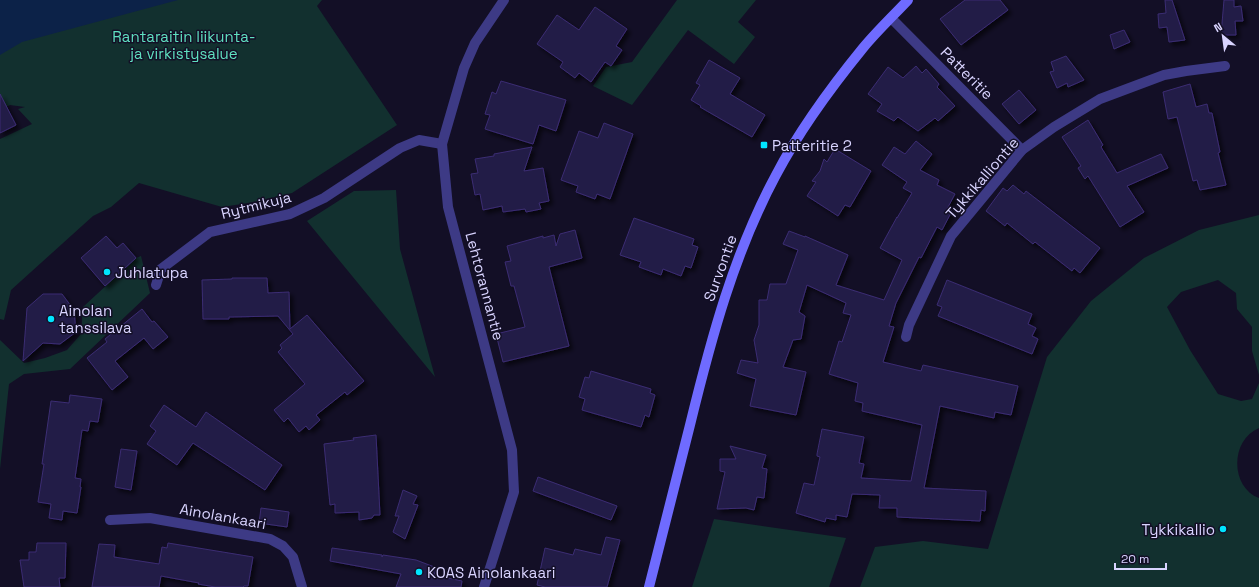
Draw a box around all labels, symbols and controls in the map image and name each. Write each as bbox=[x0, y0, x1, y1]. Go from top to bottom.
north arrow bbox=[1203, 16, 1243, 56]
text: N bbox=[1212, 19, 1225, 35]
park label: Rantaraitin liikunta- ja virkistysalue bbox=[112, 27, 256, 63]
street label: Patteritie bbox=[937, 43, 997, 103]
street label: Tykkikalliontie bbox=[941, 133, 1023, 223]
place label: Patteritie 2 bbox=[772, 136, 852, 155]
marker: Patteritie 2 bbox=[759, 140, 769, 150]
street label: Rytmikuja bbox=[219, 187, 293, 223]
street label: Lehtorannantie bbox=[461, 230, 509, 342]
street label: Survontie bbox=[699, 232, 741, 304]
place label: Juhlatupa bbox=[115, 263, 188, 282]
marker: Juhlatupa bbox=[102, 267, 112, 277]
place label: Ainolan tanssilava bbox=[59, 301, 132, 337]
marker: Ainolan tanssilava bbox=[46, 314, 56, 324]
street label: Ainolankaari bbox=[178, 499, 268, 533]
place label: Tykkikallio bbox=[1142, 520, 1215, 539]
marker: Tykkikallio bbox=[1218, 524, 1228, 534]
scale bar bbox=[1115, 545, 1166, 571]
text: 20 m bbox=[1121, 551, 1149, 567]
place label: KOAS Ainolankaari bbox=[427, 563, 555, 582]
marker: KOAS Ainolankaari bbox=[414, 567, 424, 577]

